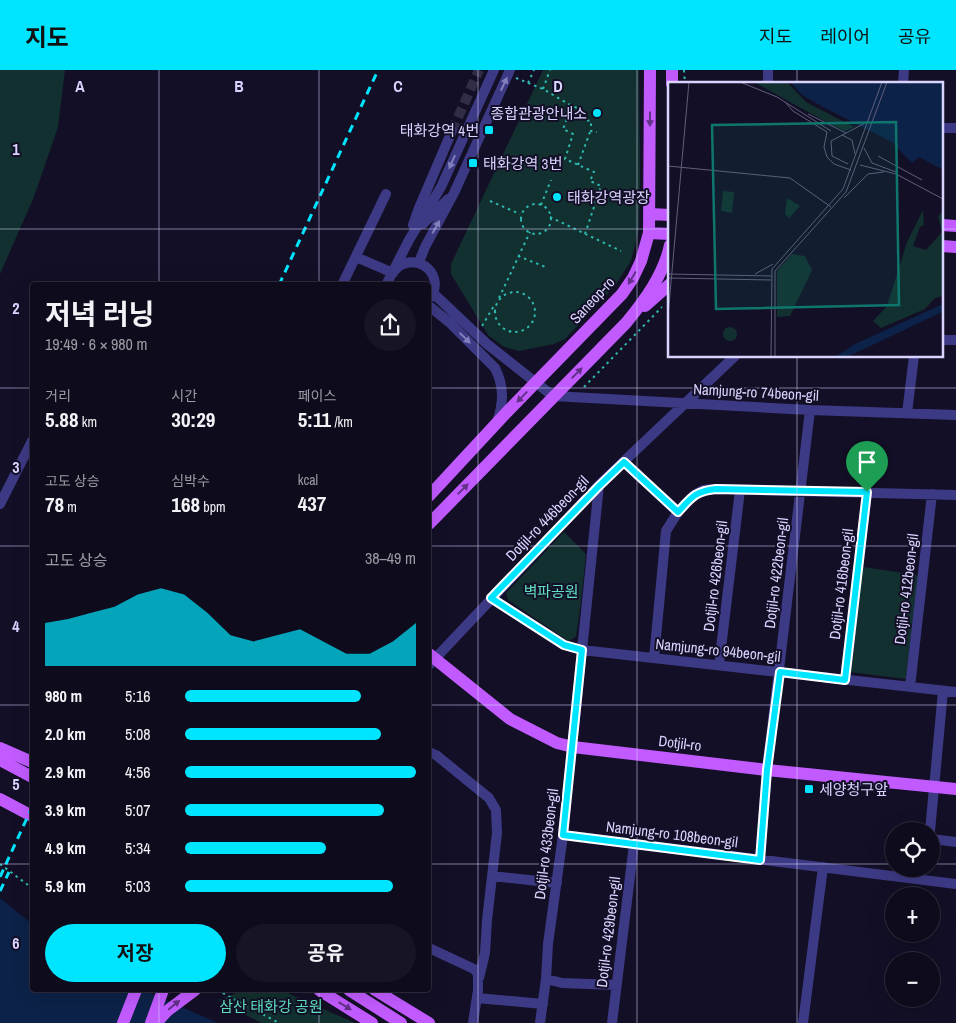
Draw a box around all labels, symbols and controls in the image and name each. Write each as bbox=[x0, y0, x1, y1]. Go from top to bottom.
text: 지도 bbox=[25, 21, 69, 53]
text: 지도 bbox=[759, 24, 792, 49]
text: 레이어 bbox=[820, 24, 870, 49]
text: 공유 bbox=[898, 24, 931, 49]
text: A bbox=[75, 75, 85, 97]
text: B bbox=[234, 75, 244, 97]
text: C bbox=[393, 75, 403, 97]
text: D bbox=[553, 75, 563, 97]
one-way arrow bbox=[500, 77, 508, 91]
inset map bbox=[668, 82, 944, 358]
place label: 종합관광안내소 bbox=[490, 103, 587, 124]
marker: 종합관광안내소 bbox=[591, 107, 603, 119]
one-way arrow bbox=[646, 111, 654, 127]
place label: 태화강역 4번 bbox=[400, 120, 479, 141]
marker: 태화강역 4번 bbox=[483, 124, 495, 136]
text: 1 bbox=[12, 138, 20, 160]
place label: 태화강역 3번 bbox=[483, 153, 562, 174]
one-way arrow bbox=[447, 155, 455, 169]
marker: 태화강역 3번 bbox=[467, 157, 479, 169]
place label: 태화강역광장 bbox=[567, 187, 650, 208]
marker: 태화강역광장 bbox=[551, 191, 563, 203]
one-way arrow bbox=[432, 220, 440, 235]
street label: Saneop-ro bbox=[565, 272, 619, 328]
one-way arrow bbox=[628, 272, 637, 285]
text: 저녁 러닝 bbox=[45, 295, 154, 333]
text: 2 bbox=[12, 297, 20, 319]
button: share bbox=[364, 299, 416, 351]
one-way arrow bbox=[459, 332, 471, 344]
text: 19:49 · 6 × 980 m bbox=[45, 333, 148, 355]
one-way arrow bbox=[570, 367, 582, 379]
street label: Namjung-ro 74beon-gil bbox=[693, 378, 819, 406]
text: 거리 bbox=[45, 387, 71, 405]
text: 시간 bbox=[171, 387, 197, 405]
text: 페이스 bbox=[298, 387, 336, 405]
one-way arrow bbox=[516, 391, 528, 403]
text: 5.88 bbox=[45, 405, 79, 434]
text: 30:29 bbox=[171, 405, 215, 434]
text: 5:11 bbox=[298, 405, 331, 434]
text: km bbox=[79, 413, 97, 431]
text: /km bbox=[331, 413, 353, 431]
pin bbox=[846, 441, 888, 492]
icon: arrive bbox=[853, 448, 881, 476]
text: 3 bbox=[12, 456, 20, 478]
text: kcal bbox=[298, 471, 318, 489]
street label: Dotjil-ro 446beon-gil bbox=[501, 471, 593, 565]
text: 고도 상승 bbox=[45, 472, 100, 490]
text: 심박수 bbox=[171, 472, 210, 490]
one-way arrow bbox=[457, 483, 469, 495]
text: 437 bbox=[298, 489, 326, 518]
text: 78 bbox=[45, 490, 64, 519]
text: 168 bbox=[171, 490, 200, 519]
text: m bbox=[64, 498, 77, 516]
text: bpm bbox=[200, 498, 226, 516]
street label: Dotjil-ro 422beon-gil bbox=[759, 516, 793, 630]
street label: Dotjil-ro 426beon-gil bbox=[698, 519, 732, 633]
street label: Dotjil-ro 416beon-gil bbox=[824, 527, 858, 641]
street label: Dotjil-ro 412beon-gil bbox=[889, 532, 923, 646]
text: 38–49 m bbox=[365, 547, 416, 569]
text: 고도 상승 bbox=[45, 549, 108, 571]
park label: 벽파공원 bbox=[523, 581, 579, 602]
text: 4 bbox=[12, 615, 20, 637]
street label: Namjung-ro 94beon-gil bbox=[654, 633, 782, 667]
text: 980 m bbox=[45, 685, 82, 707]
text: 5:16 bbox=[125, 685, 151, 707]
text: 2.0 km bbox=[45, 723, 86, 745]
text: 5:08 bbox=[125, 723, 151, 745]
street label: Dotjil-ro bbox=[657, 730, 703, 756]
text: 2.9 km bbox=[45, 761, 86, 783]
text: 4:56 bbox=[125, 761, 151, 783]
text: 5 bbox=[12, 773, 20, 795]
place label: 세양청구앞 bbox=[819, 779, 888, 800]
marker: 세양청구앞 bbox=[803, 783, 815, 795]
street label: Dotjil-ro 433beon-gil bbox=[529, 787, 563, 901]
text: 3.9 km bbox=[45, 799, 86, 821]
text: 5:07 bbox=[125, 799, 151, 821]
street label: Namjung-ro 108beon-gil bbox=[605, 815, 739, 853]
map controls bbox=[885, 822, 940, 1007]
button: locate bbox=[885, 822, 940, 877]
text: 4.9 km bbox=[45, 837, 86, 859]
text: 5:34 bbox=[125, 837, 151, 859]
text: 5.9 km bbox=[45, 875, 86, 897]
text: 5:03 bbox=[125, 875, 151, 897]
street label: Dotjil-ro 429beon-gil bbox=[591, 875, 625, 989]
button: + bbox=[885, 887, 940, 942]
button: 저장 bbox=[45, 924, 226, 982]
button: 공유 bbox=[236, 924, 416, 982]
text: 6 bbox=[12, 932, 20, 954]
button: − bbox=[885, 952, 940, 1007]
park label: 삼산 태화강 공원 bbox=[219, 996, 323, 1017]
one-way arrow bbox=[167, 999, 180, 1010]
one-way arrow bbox=[339, 1002, 352, 1011]

